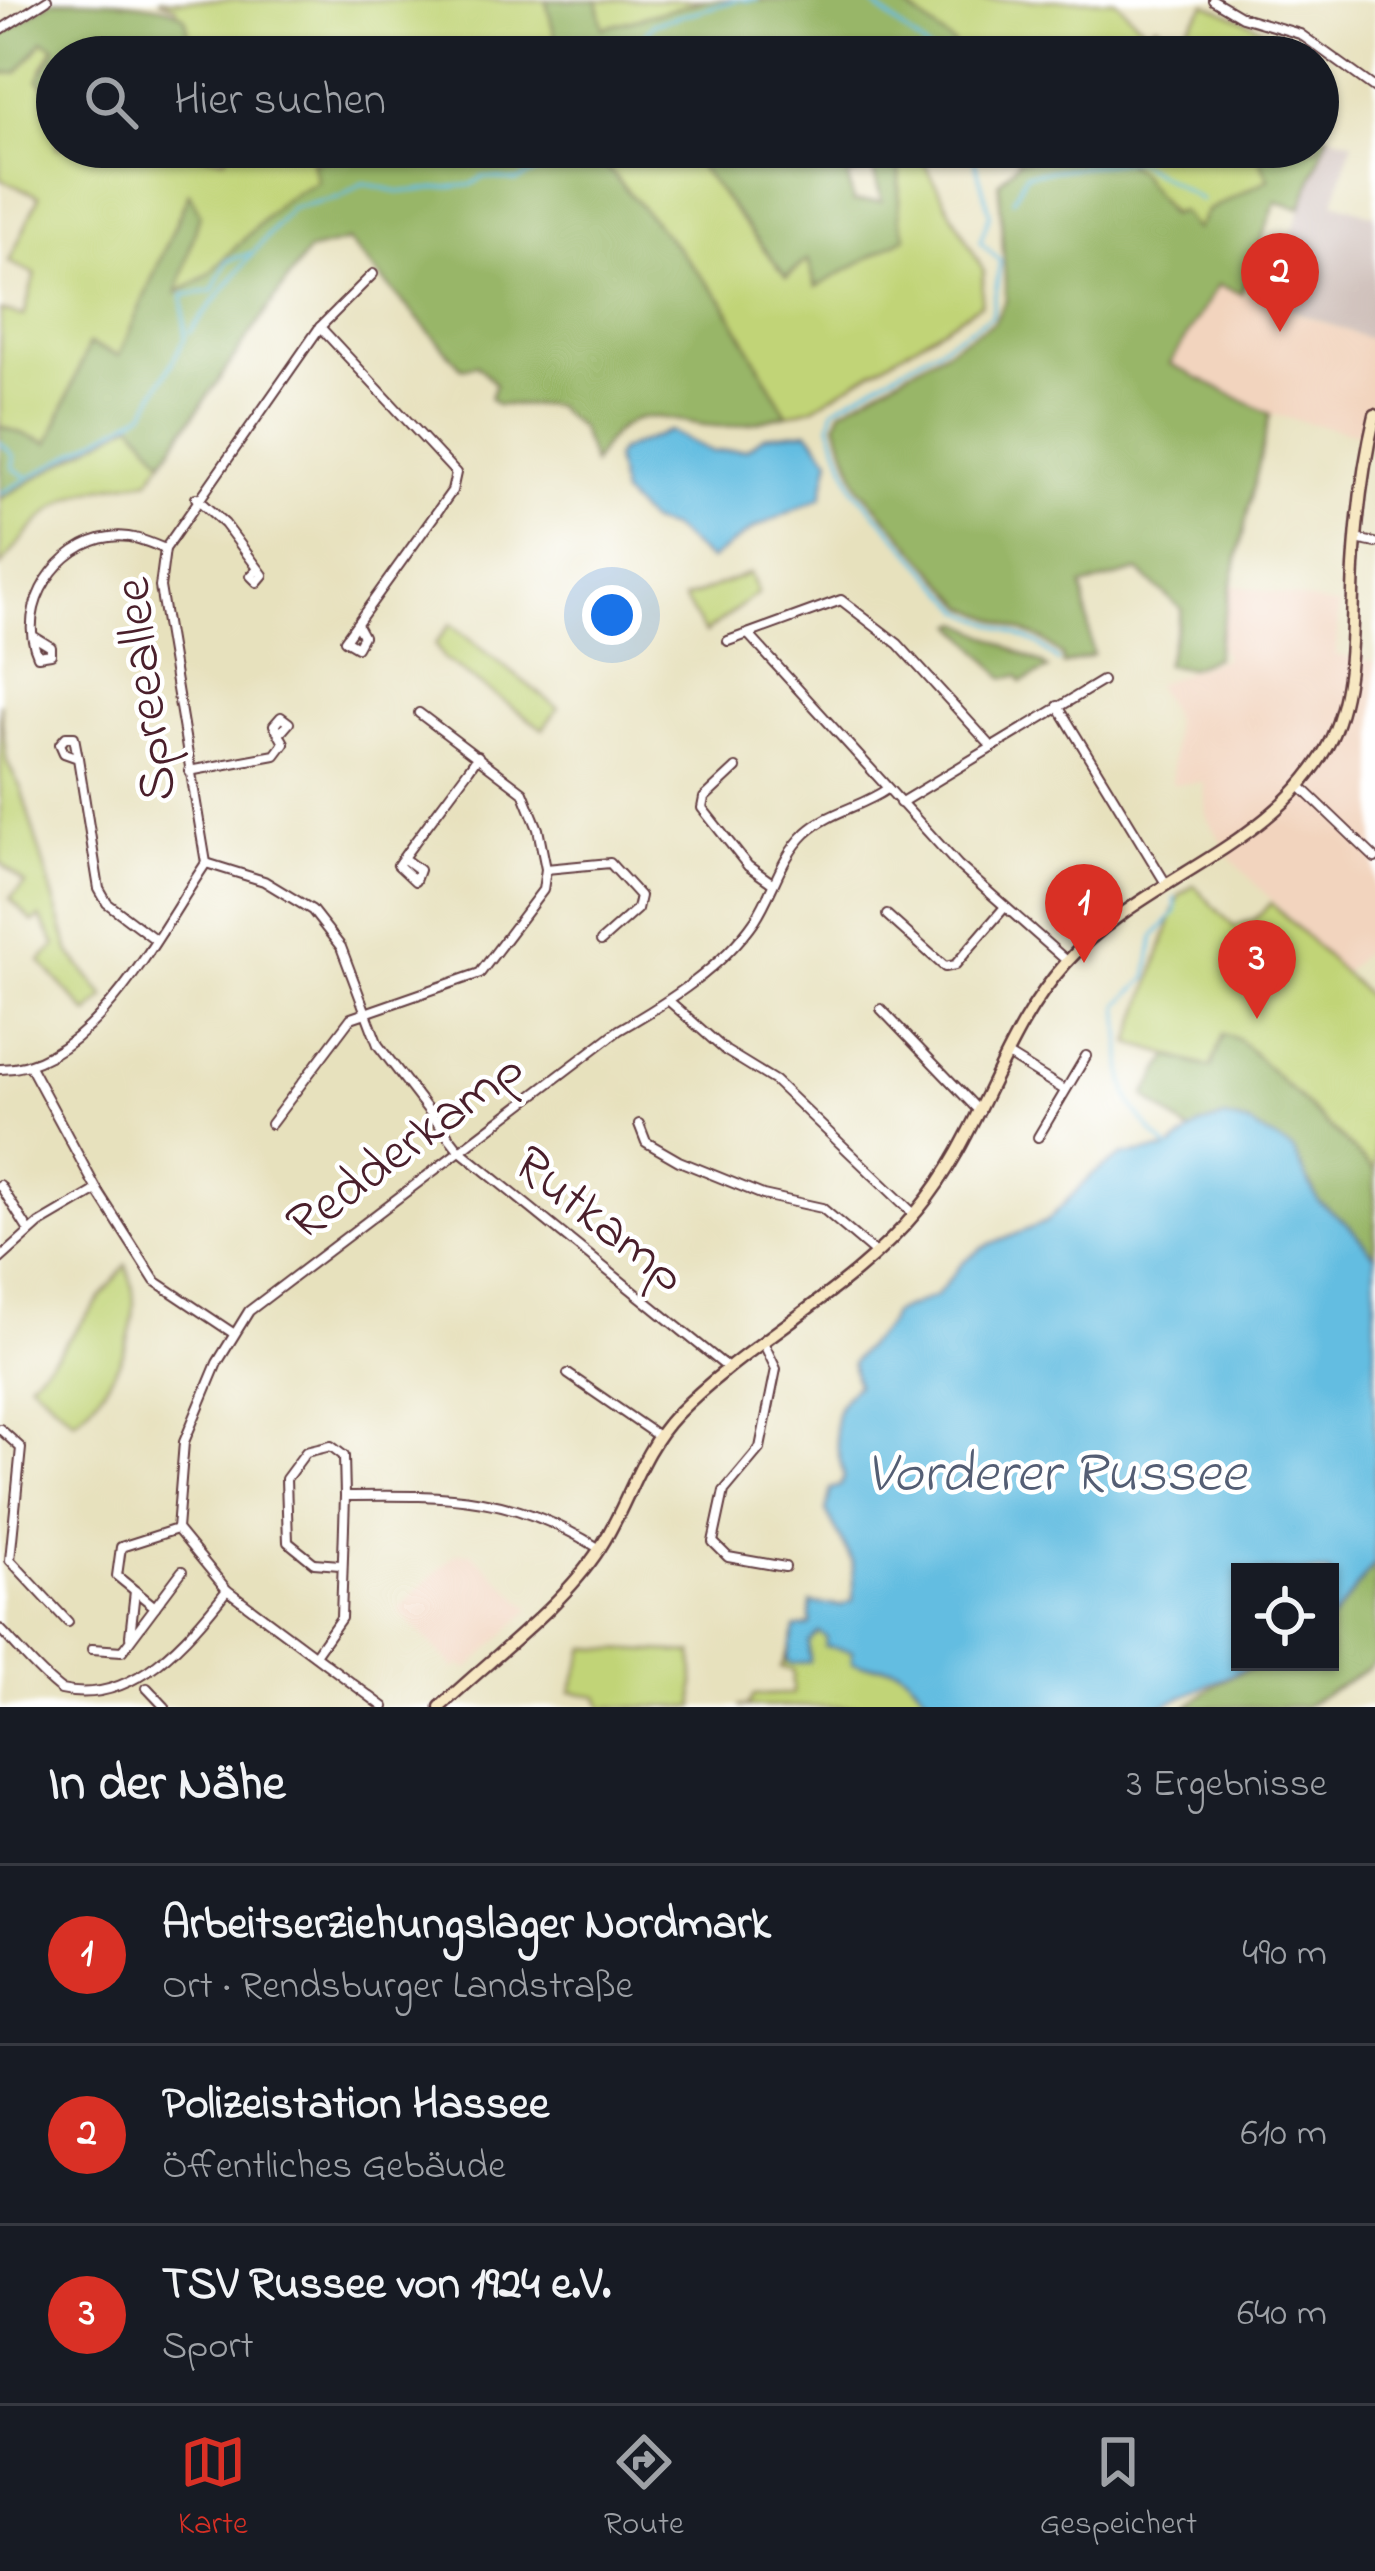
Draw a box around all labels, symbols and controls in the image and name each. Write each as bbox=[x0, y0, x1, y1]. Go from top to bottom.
search box bbox=[36, 36, 1339, 168]
icon: search bbox=[78, 69, 144, 135]
text: Hier suchen bbox=[174, 69, 386, 135]
pin: 2 bbox=[1241, 233, 1319, 332]
street label: Spreeallee bbox=[95, 572, 200, 806]
your location bbox=[582, 585, 642, 645]
pin: 1 bbox=[1045, 864, 1123, 963]
pin: 3 bbox=[1218, 920, 1296, 1019]
street label: Redderkamp bbox=[271, 1032, 542, 1263]
street label: Rutkamp bbox=[494, 1129, 702, 1315]
water label: Vorderer Russee bbox=[866, 1435, 1248, 1518]
map controls bbox=[1231, 1563, 1339, 1671]
button: locate bbox=[1231, 1563, 1339, 1671]
text: In der Nähe bbox=[48, 1748, 285, 1823]
text: 3 Ergebnisse bbox=[1126, 1757, 1327, 1814]
text: Arbeitserziehungslager Nordmark bbox=[162, 1893, 771, 1959]
text: 1 bbox=[81, 1926, 93, 1983]
text: 490 m bbox=[1242, 1926, 1327, 1983]
text: Ort · Rendsburger Landstraße bbox=[162, 1959, 633, 2016]
text: Polizeistation Hassee bbox=[162, 2073, 549, 2139]
text: 2 bbox=[77, 2106, 97, 2163]
text: 610 m bbox=[1241, 2106, 1327, 2163]
text: Öffentliches Gebäude bbox=[162, 2139, 506, 2196]
text: TSV Russee von 1924 e.V. bbox=[162, 2253, 611, 2319]
text: 3 bbox=[79, 2286, 95, 2343]
text: 640 m bbox=[1237, 2286, 1327, 2343]
text: Sport bbox=[162, 2319, 254, 2376]
tab: Karte bbox=[178, 2429, 248, 2549]
tab: Route bbox=[604, 2429, 684, 2549]
tab: Gespeichert bbox=[1040, 2429, 1197, 2549]

